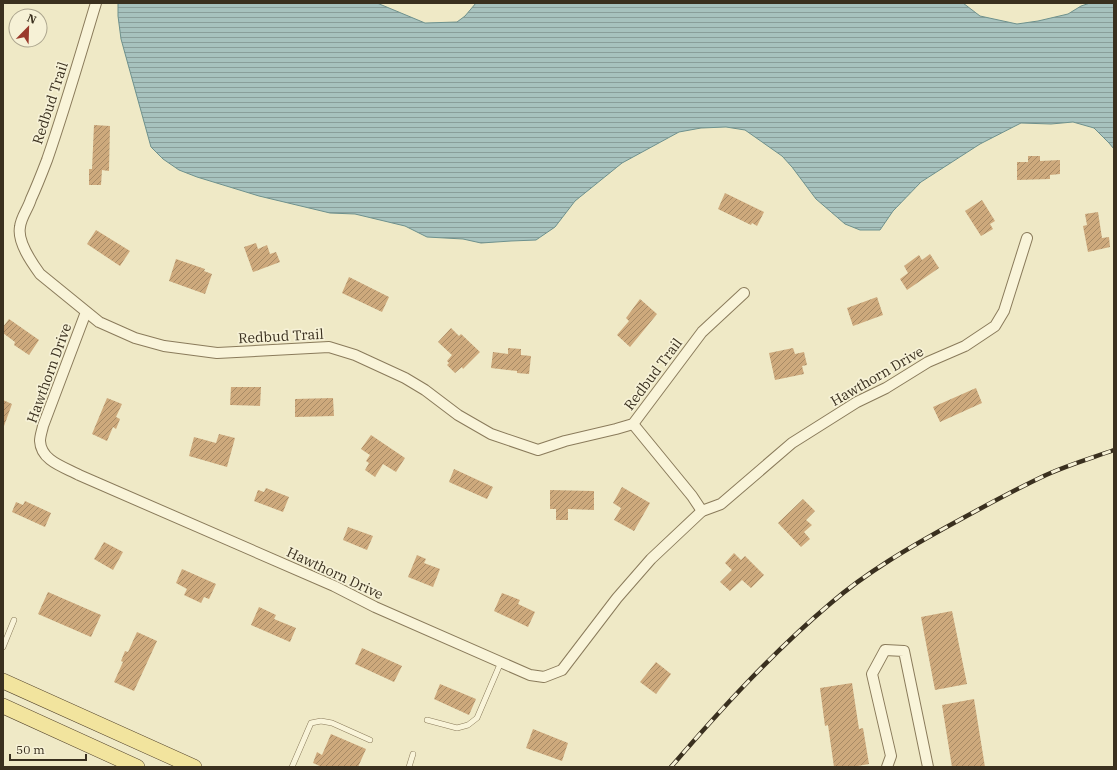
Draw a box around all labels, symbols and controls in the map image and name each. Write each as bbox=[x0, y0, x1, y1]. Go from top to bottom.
north arrow bbox=[8, 8, 48, 48]
text: N bbox=[25, 11, 39, 27]
street label: Redbud Trail bbox=[28, 60, 72, 146]
street label: Hawthorn Drive bbox=[23, 321, 75, 425]
street label: Redbud Trail bbox=[238, 325, 324, 347]
street label: Redbud Trail bbox=[620, 334, 686, 414]
street label: Hawthorn Drive bbox=[827, 342, 927, 410]
street label: Hawthorn Drive bbox=[284, 543, 386, 603]
scale bar bbox=[10, 736, 86, 762]
text: 50 m bbox=[16, 742, 45, 757]

